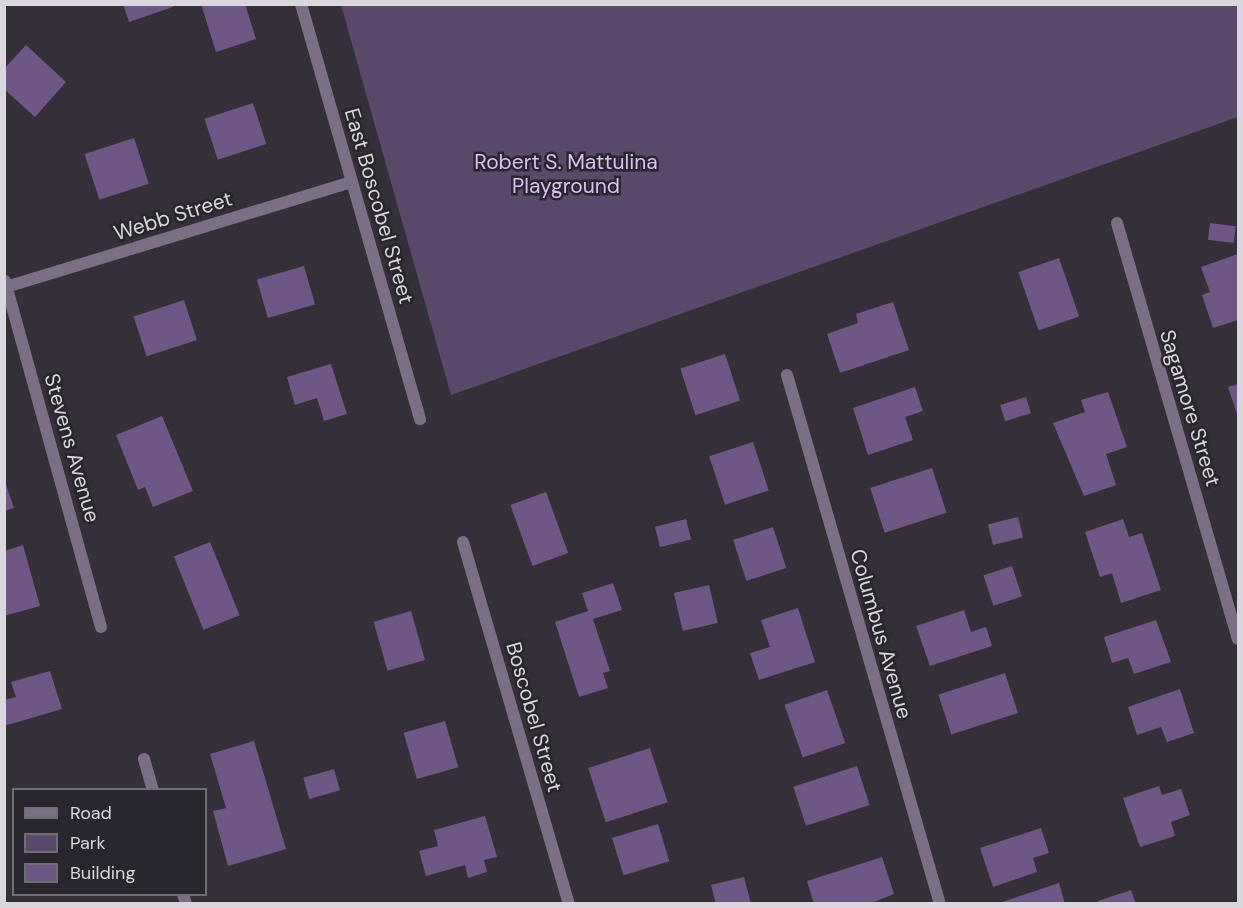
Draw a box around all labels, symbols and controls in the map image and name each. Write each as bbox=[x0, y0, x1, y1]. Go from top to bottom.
street label: East Boscobel Street bbox=[339, 105, 419, 307]
park label: Robert S. Mattulina Playground bbox=[474, 149, 658, 199]
street label: Webb Street bbox=[111, 186, 235, 246]
street label: Sagamore Street bbox=[1154, 327, 1226, 489]
street label: Stevens Avenue bbox=[39, 371, 105, 525]
street label: Columbus Avenue bbox=[845, 546, 917, 722]
street label: Boscobel Street bbox=[501, 639, 567, 795]
legend bbox=[12, 788, 207, 896]
text: Road bbox=[70, 801, 112, 825]
text: Park bbox=[70, 831, 106, 855]
text: Building bbox=[70, 861, 135, 885]

